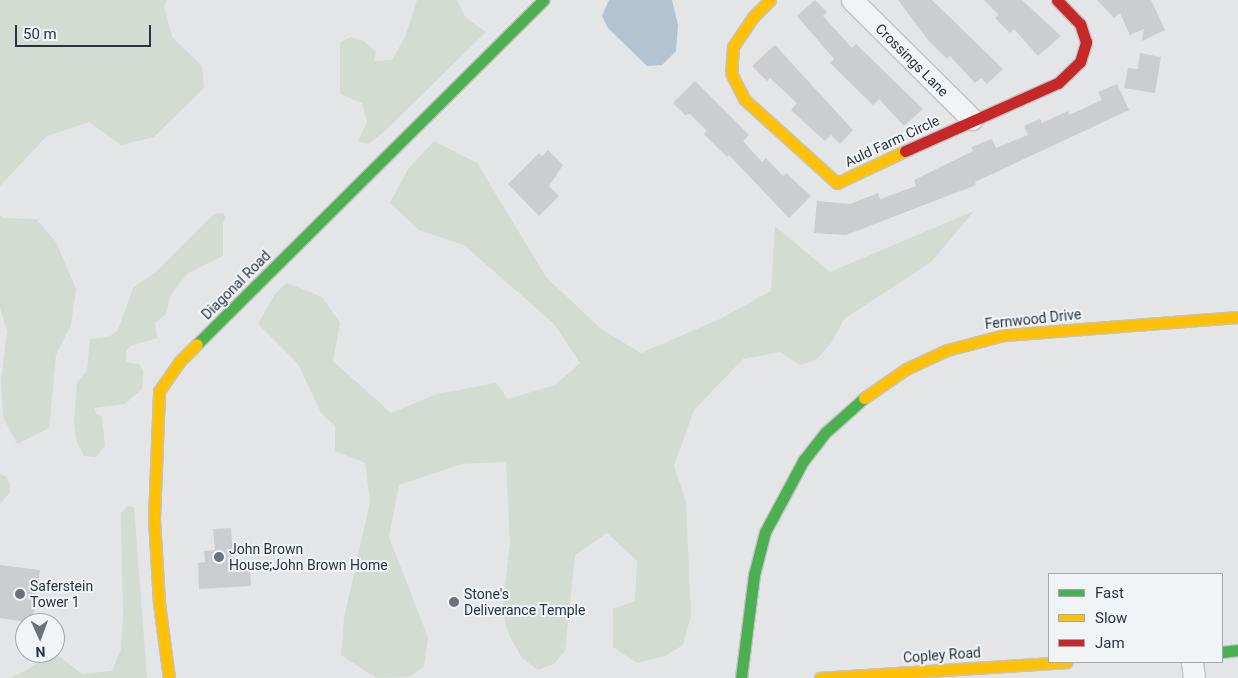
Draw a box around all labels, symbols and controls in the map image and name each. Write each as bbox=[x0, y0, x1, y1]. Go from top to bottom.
scale bar bbox=[18, 15, 154, 47]
street label: Crossings Lane bbox=[872, 20, 952, 100]
text: 50 m bbox=[23, 25, 57, 43]
street label: Auld Farm Circle bbox=[842, 112, 942, 170]
street label: Diagonal Road bbox=[198, 247, 274, 323]
street label: Fernwood Drive bbox=[984, 306, 1082, 332]
place label: John Brown House;John Brown Home bbox=[229, 541, 388, 574]
marker: John Brown House;John Brown Home bbox=[213, 551, 225, 563]
legend bbox=[1048, 573, 1223, 663]
place label: Saferstein Tower 1 bbox=[30, 578, 93, 610]
text: Fast bbox=[1095, 584, 1124, 602]
place label: Stone's Deliverance Temple bbox=[464, 586, 586, 618]
marker: Saferstein Tower 1 bbox=[14, 588, 26, 600]
marker: Stone's Deliverance Temple bbox=[448, 596, 460, 608]
text: Slow bbox=[1095, 609, 1127, 627]
north arrow bbox=[15, 613, 65, 663]
text: Jam bbox=[1095, 634, 1125, 652]
text: N bbox=[35, 644, 46, 660]
street label: Copley Road bbox=[903, 644, 981, 666]

